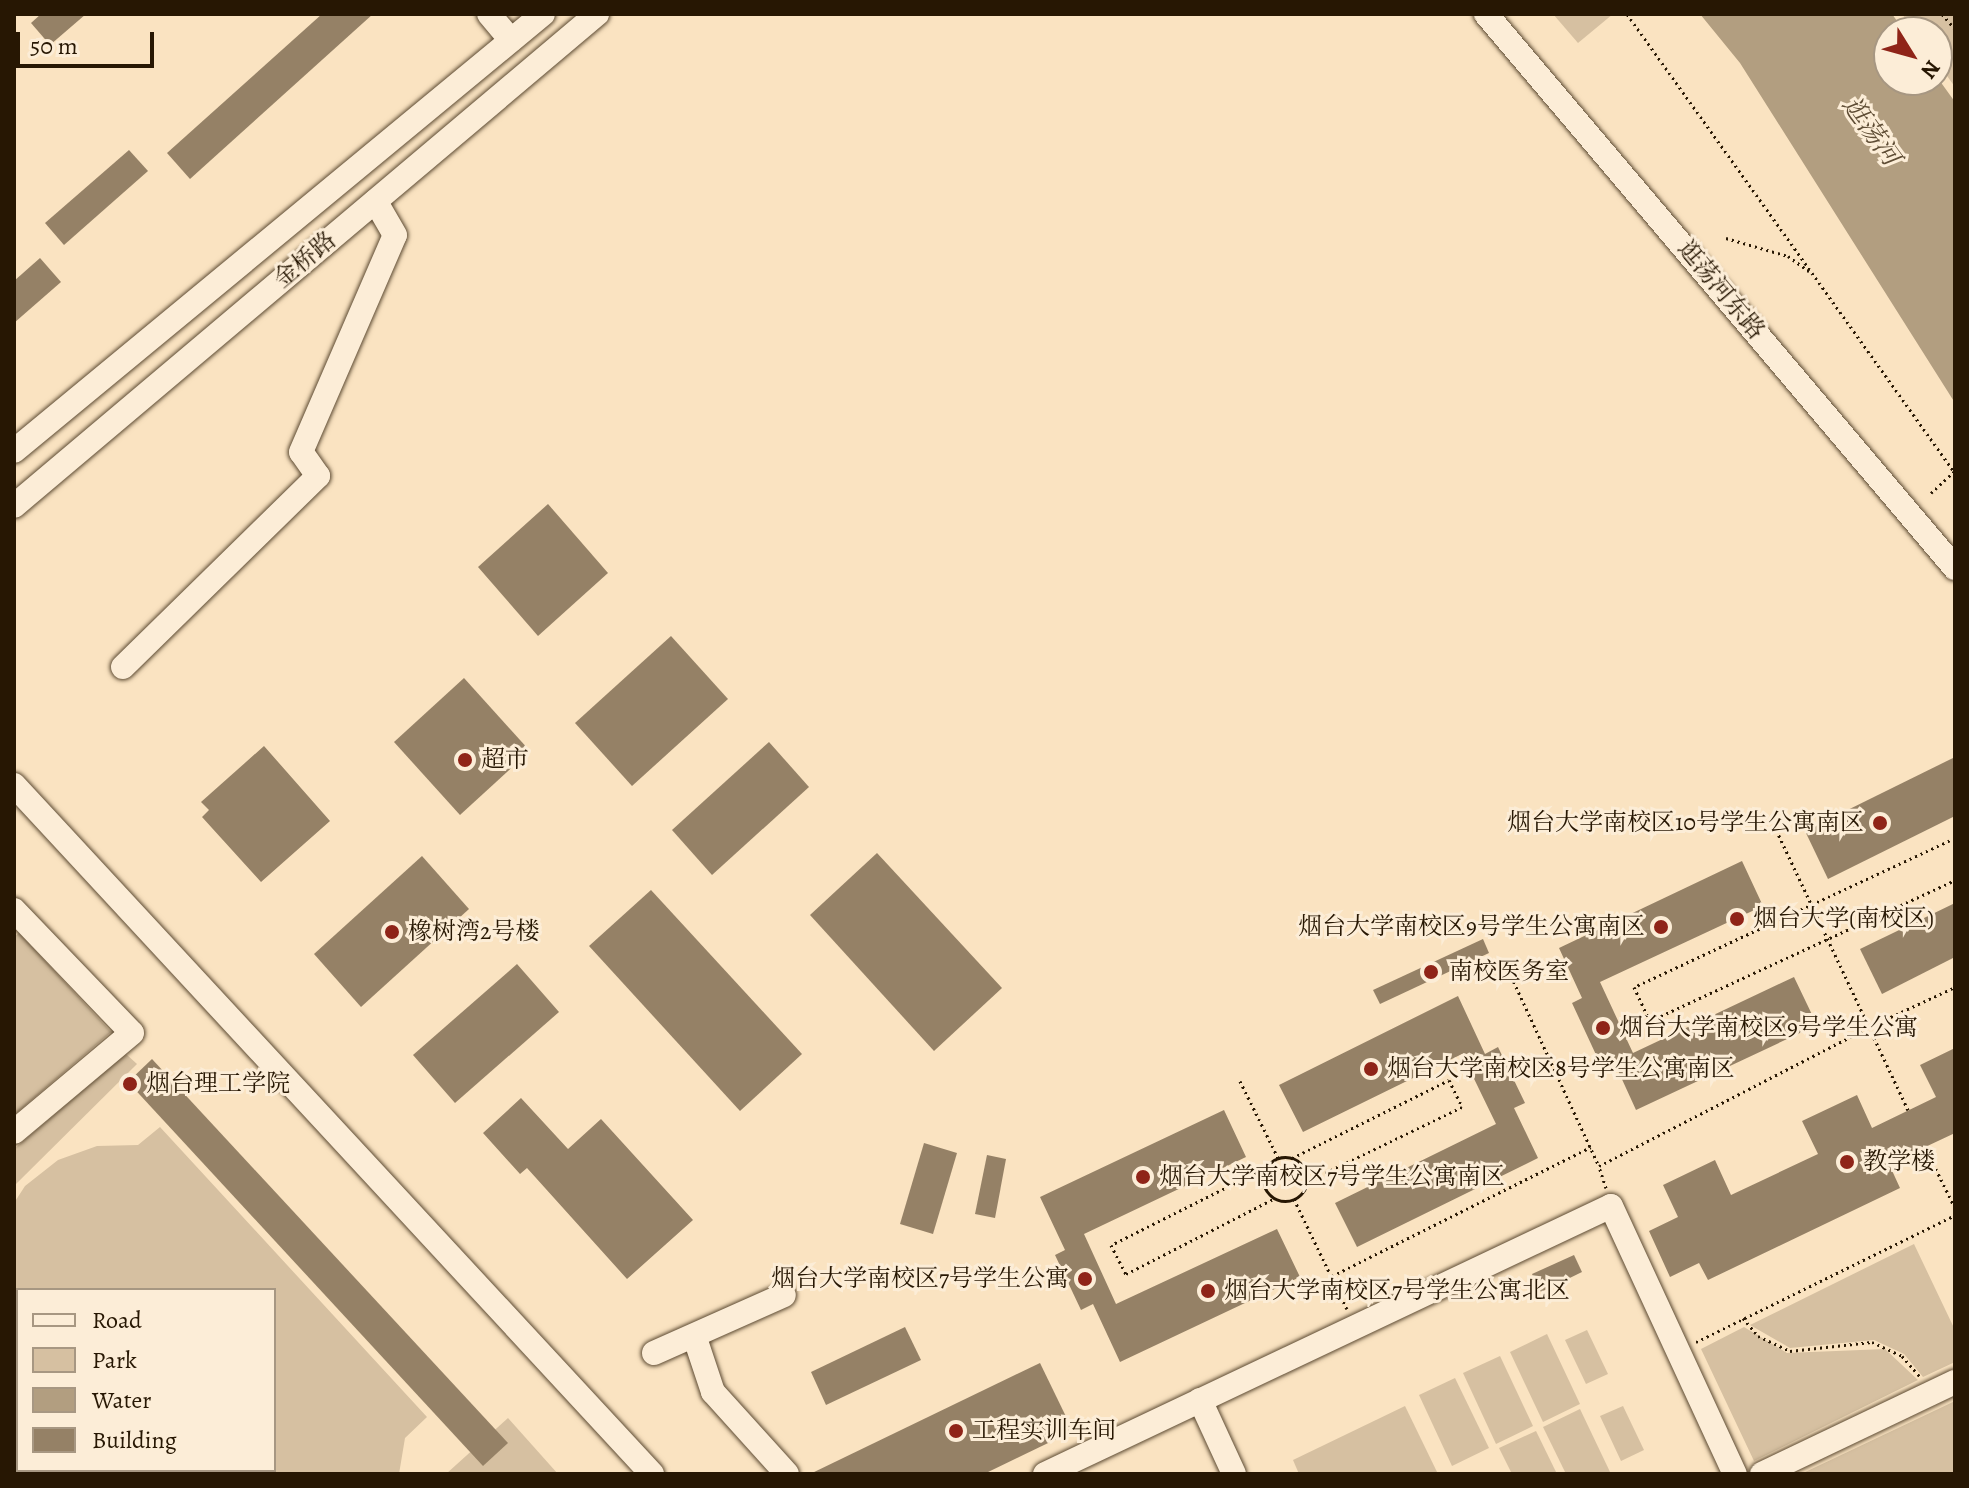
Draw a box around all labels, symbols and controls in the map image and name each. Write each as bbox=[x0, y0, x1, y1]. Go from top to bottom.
scale bar bbox=[20, 16, 158, 66]
north arrow bbox=[1873, 16, 1953, 96]
text: 50 m bbox=[30, 30, 78, 62]
text: N bbox=[1914, 54, 1947, 85]
water label: 逛荡河 bbox=[1835, 90, 1907, 172]
street label: 金桥路 bbox=[268, 226, 342, 294]
street label: 逛荡河东路 bbox=[1671, 235, 1771, 345]
place label: 超市 bbox=[481, 746, 529, 774]
marker: 超市 bbox=[456, 751, 474, 769]
place label: 烟台大学南校区10号学生公寓南区 bbox=[1507, 809, 1864, 837]
marker: 烟台大学南校区10号学生公寓南区 bbox=[1871, 814, 1889, 832]
place label: 烟台大学(南校区) bbox=[1753, 905, 1934, 933]
marker: 烟台大学(南校区) bbox=[1728, 910, 1746, 928]
place label: 烟台大学南校区9号学生公寓南区 bbox=[1298, 913, 1645, 941]
place label: 橡树湾2号楼 bbox=[408, 918, 539, 946]
marker: 烟台大学南校区9号学生公寓南区 bbox=[1652, 918, 1670, 936]
marker: 橡树湾2号楼 bbox=[383, 923, 401, 941]
place label: 南校医务室 bbox=[1449, 958, 1569, 986]
marker: 南校医务室 bbox=[1420, 961, 1442, 983]
place label: 烟台大学南校区9号学生公寓 bbox=[1619, 1014, 1918, 1042]
marker: 烟台大学南校区9号学生公寓 bbox=[1594, 1019, 1612, 1037]
place label: 烟台大学南校区8号学生公寓南区 bbox=[1387, 1055, 1735, 1083]
marker: 烟台大学南校区8号学生公寓南区 bbox=[1362, 1060, 1380, 1078]
place label: 烟台理工学院 bbox=[146, 1070, 290, 1098]
marker: 烟台理工学院 bbox=[121, 1075, 139, 1093]
place label: 教学楼 bbox=[1863, 1148, 1935, 1176]
marker: 教学楼 bbox=[1838, 1153, 1856, 1171]
place label: 烟台大学南校区7号学生公寓南区 bbox=[1159, 1163, 1505, 1191]
marker: 烟台大学南校区7号学生公寓南区 bbox=[1134, 1168, 1152, 1186]
place label: 烟台大学南校区7号学生公寓 bbox=[771, 1265, 1069, 1293]
marker: 烟台大学南校区7号学生公寓 bbox=[1076, 1270, 1094, 1288]
place label: 烟台大学南校区7号学生公寓北区 bbox=[1224, 1277, 1570, 1305]
marker: 烟台大学南校区7号学生公寓北区 bbox=[1199, 1282, 1217, 1300]
legend bbox=[16, 1288, 276, 1472]
text: Road bbox=[92, 1304, 142, 1336]
text: Park bbox=[92, 1344, 137, 1376]
text: Water bbox=[92, 1384, 152, 1416]
place label: 工程实训车间 bbox=[972, 1417, 1116, 1445]
marker: 工程实训车间 bbox=[947, 1422, 965, 1440]
text: Building bbox=[92, 1424, 177, 1456]

